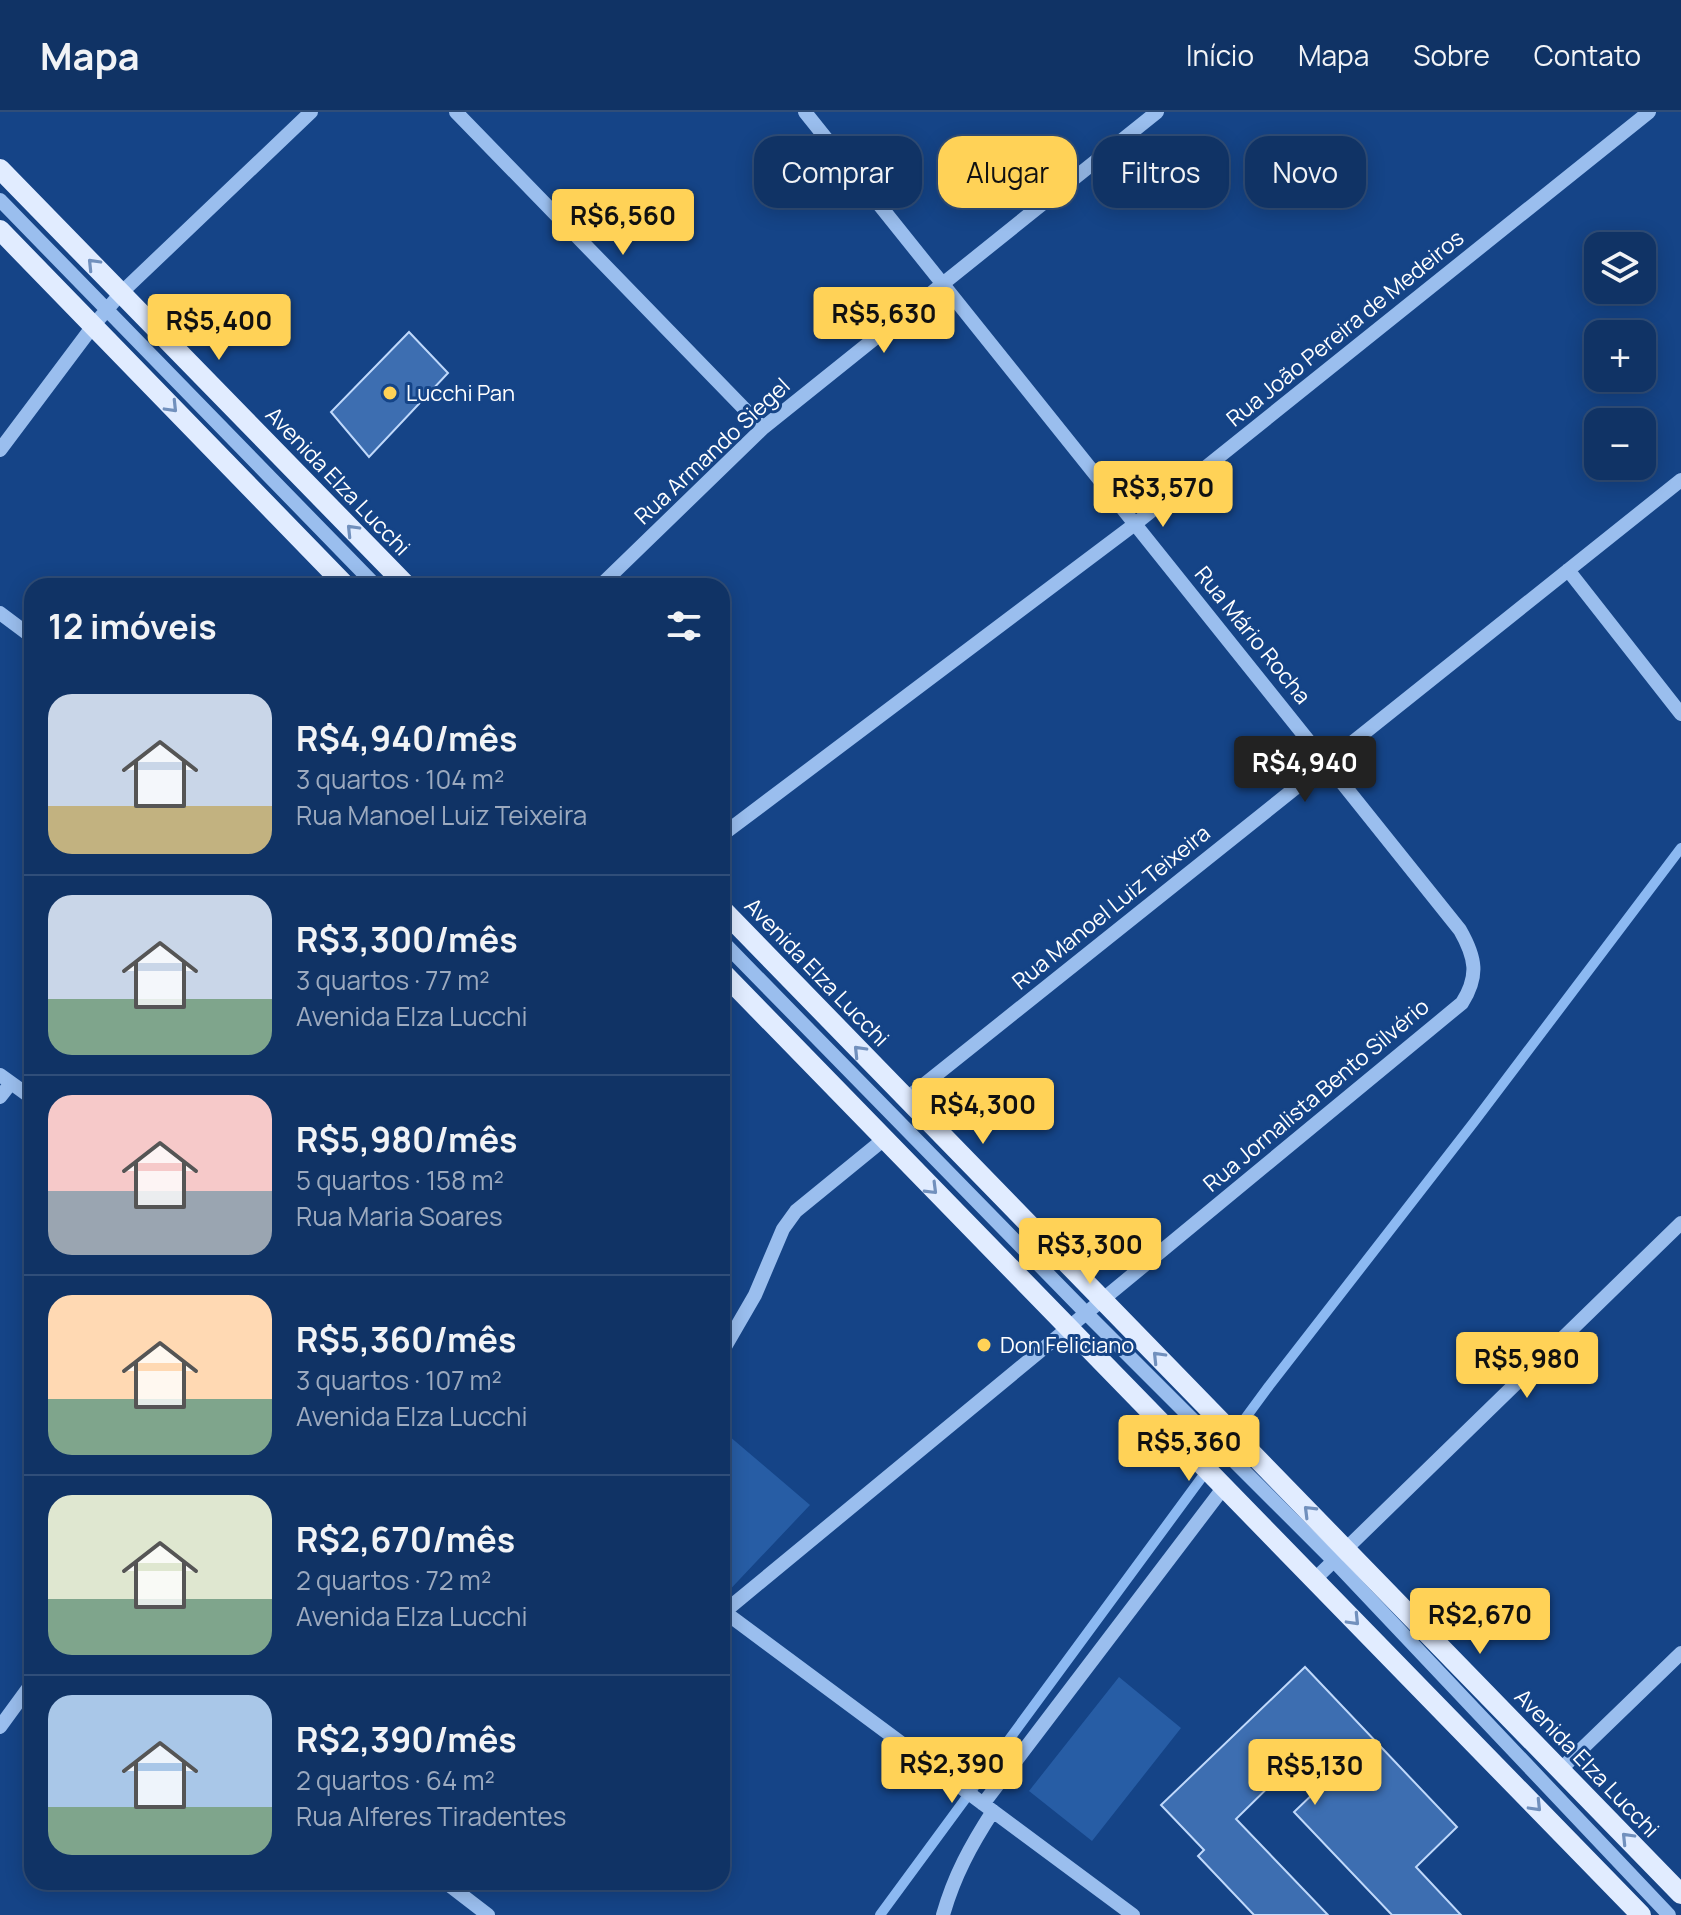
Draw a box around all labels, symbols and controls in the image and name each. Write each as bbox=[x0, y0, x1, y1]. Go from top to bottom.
text: Mapa bbox=[40, 29, 140, 81]
text: Início bbox=[1186, 36, 1254, 74]
text: Mapa bbox=[1298, 36, 1369, 74]
text: Sobre bbox=[1413, 36, 1490, 74]
text: Contato bbox=[1534, 36, 1641, 74]
chip: Comprar bbox=[754, 136, 922, 208]
chip: Alugar bbox=[938, 136, 1077, 208]
chip: Filtros bbox=[1093, 136, 1229, 208]
chip: Novo bbox=[1245, 136, 1366, 208]
pin: R$6,560 bbox=[549, 189, 697, 257]
text: R$6,560 bbox=[570, 197, 676, 233]
street label: Rua João Pereira de Medeiros bbox=[1220, 223, 1470, 433]
map controls bbox=[1584, 232, 1656, 480]
button: layers bbox=[1584, 232, 1656, 304]
one-way arrow bbox=[87, 259, 102, 273]
pin: R$5,630 bbox=[810, 287, 958, 355]
pin: R$5,400 bbox=[145, 294, 293, 362]
text: R$5,630 bbox=[831, 295, 937, 331]
text: R$5,400 bbox=[166, 302, 272, 338]
button: + bbox=[1584, 320, 1656, 392]
street label: Rua Armando Siegel bbox=[628, 371, 796, 531]
place label: Lucchi Pan bbox=[406, 378, 515, 408]
marker: Lucchi Pan bbox=[381, 384, 399, 402]
one-way arrow bbox=[162, 398, 177, 412]
street label: Avenida Elza Lucchi bbox=[259, 400, 417, 562]
button: − bbox=[1584, 408, 1656, 480]
pin: R$3,570 bbox=[1089, 461, 1237, 529]
text: R$3,570 bbox=[1112, 469, 1214, 505]
one-way arrow bbox=[347, 525, 361, 539]
street label: Rua Mário Rocha bbox=[1188, 560, 1318, 710]
text: 12 imóveis bbox=[48, 603, 217, 649]
icon: filters bbox=[662, 604, 706, 648]
text: R$4,940/mês bbox=[296, 715, 517, 761]
icon: home bbox=[112, 726, 208, 822]
pin: R$4,940 bbox=[1231, 736, 1379, 804]
text: R$4,940 bbox=[1252, 744, 1358, 780]
text: 3 quartos · 104 m² bbox=[296, 761, 504, 797]
text: Rua Manoel Luiz Teixeira bbox=[296, 797, 587, 833]
street label: Rua Manoel Luiz Teixeira bbox=[1006, 818, 1216, 996]
street label: Avenida Elza Lucchi bbox=[738, 891, 896, 1053]
text: R$3,300/mês bbox=[296, 916, 518, 962]
icon: home bbox=[112, 927, 208, 1023]
text: 3 quartos · 77 m² bbox=[296, 962, 490, 998]
street label: Rua Jornalista Bento Silvério bbox=[1197, 992, 1435, 1198]
text: Avenida Elza Lucchi bbox=[296, 998, 528, 1034]
one-way arrow bbox=[854, 1046, 869, 1060]
pin: R$4,300 bbox=[909, 1078, 1057, 1146]
text: R$4,300 bbox=[930, 1086, 1036, 1122]
text: R$5,980/mês bbox=[296, 1116, 518, 1162]
icon: home bbox=[112, 1127, 208, 1223]
text: 5 quartos · 158 m² bbox=[296, 1162, 504, 1198]
one-way arrow bbox=[923, 1180, 937, 1194]
text: Rua Maria Soares bbox=[296, 1198, 503, 1234]
pin: R$3,300 bbox=[1016, 1218, 1164, 1286]
text: R$3,300 bbox=[1037, 1226, 1143, 1262]
text: R$5,360/mês bbox=[296, 1316, 516, 1362]
icon: home bbox=[112, 1327, 208, 1423]
place label: Don Feliciano bbox=[1000, 1330, 1134, 1360]
pin: R$5,980 bbox=[1453, 1332, 1601, 1400]
marker: Don Feliciano bbox=[975, 1336, 993, 1354]
text: R$5,980 bbox=[1474, 1340, 1580, 1376]
one-way arrow bbox=[1153, 1352, 1167, 1366]
text: 3 quartos · 107 m² bbox=[296, 1362, 502, 1398]
text: Avenida Elza Lucchi bbox=[296, 1398, 528, 1434]
pin: R$5,360 bbox=[1115, 1415, 1263, 1483]
text: R$5,360 bbox=[1136, 1423, 1242, 1459]
one-way arrow bbox=[1304, 1506, 1318, 1520]
text: R$2,670/mês bbox=[296, 1516, 515, 1562]
icon: home bbox=[112, 1527, 208, 1623]
text: 2 quartos · 72 m² bbox=[296, 1562, 491, 1598]
pin: R$2,670 bbox=[1406, 1588, 1554, 1656]
text: R$2,670 bbox=[1428, 1596, 1532, 1632]
text: Avenida Elza Lucchi bbox=[296, 1598, 528, 1634]
one-way arrow bbox=[1345, 1611, 1360, 1625]
street label: Avenida Elza Lucchi bbox=[1508, 1682, 1666, 1844]
text: R$2,390/mês bbox=[296, 1716, 517, 1762]
icon: home bbox=[112, 1727, 208, 1823]
pin: R$2,390 bbox=[878, 1737, 1026, 1805]
pin: R$5,130 bbox=[1241, 1739, 1389, 1807]
text: R$2,390 bbox=[899, 1745, 1005, 1781]
text: R$5,130 bbox=[1266, 1747, 1364, 1783]
text: 2 quartos · 64 m² bbox=[296, 1762, 495, 1798]
one-way arrow bbox=[1526, 1797, 1541, 1811]
text: Rua Alferes Tiradentes bbox=[296, 1798, 566, 1834]
one-way arrow bbox=[1621, 1833, 1636, 1847]

